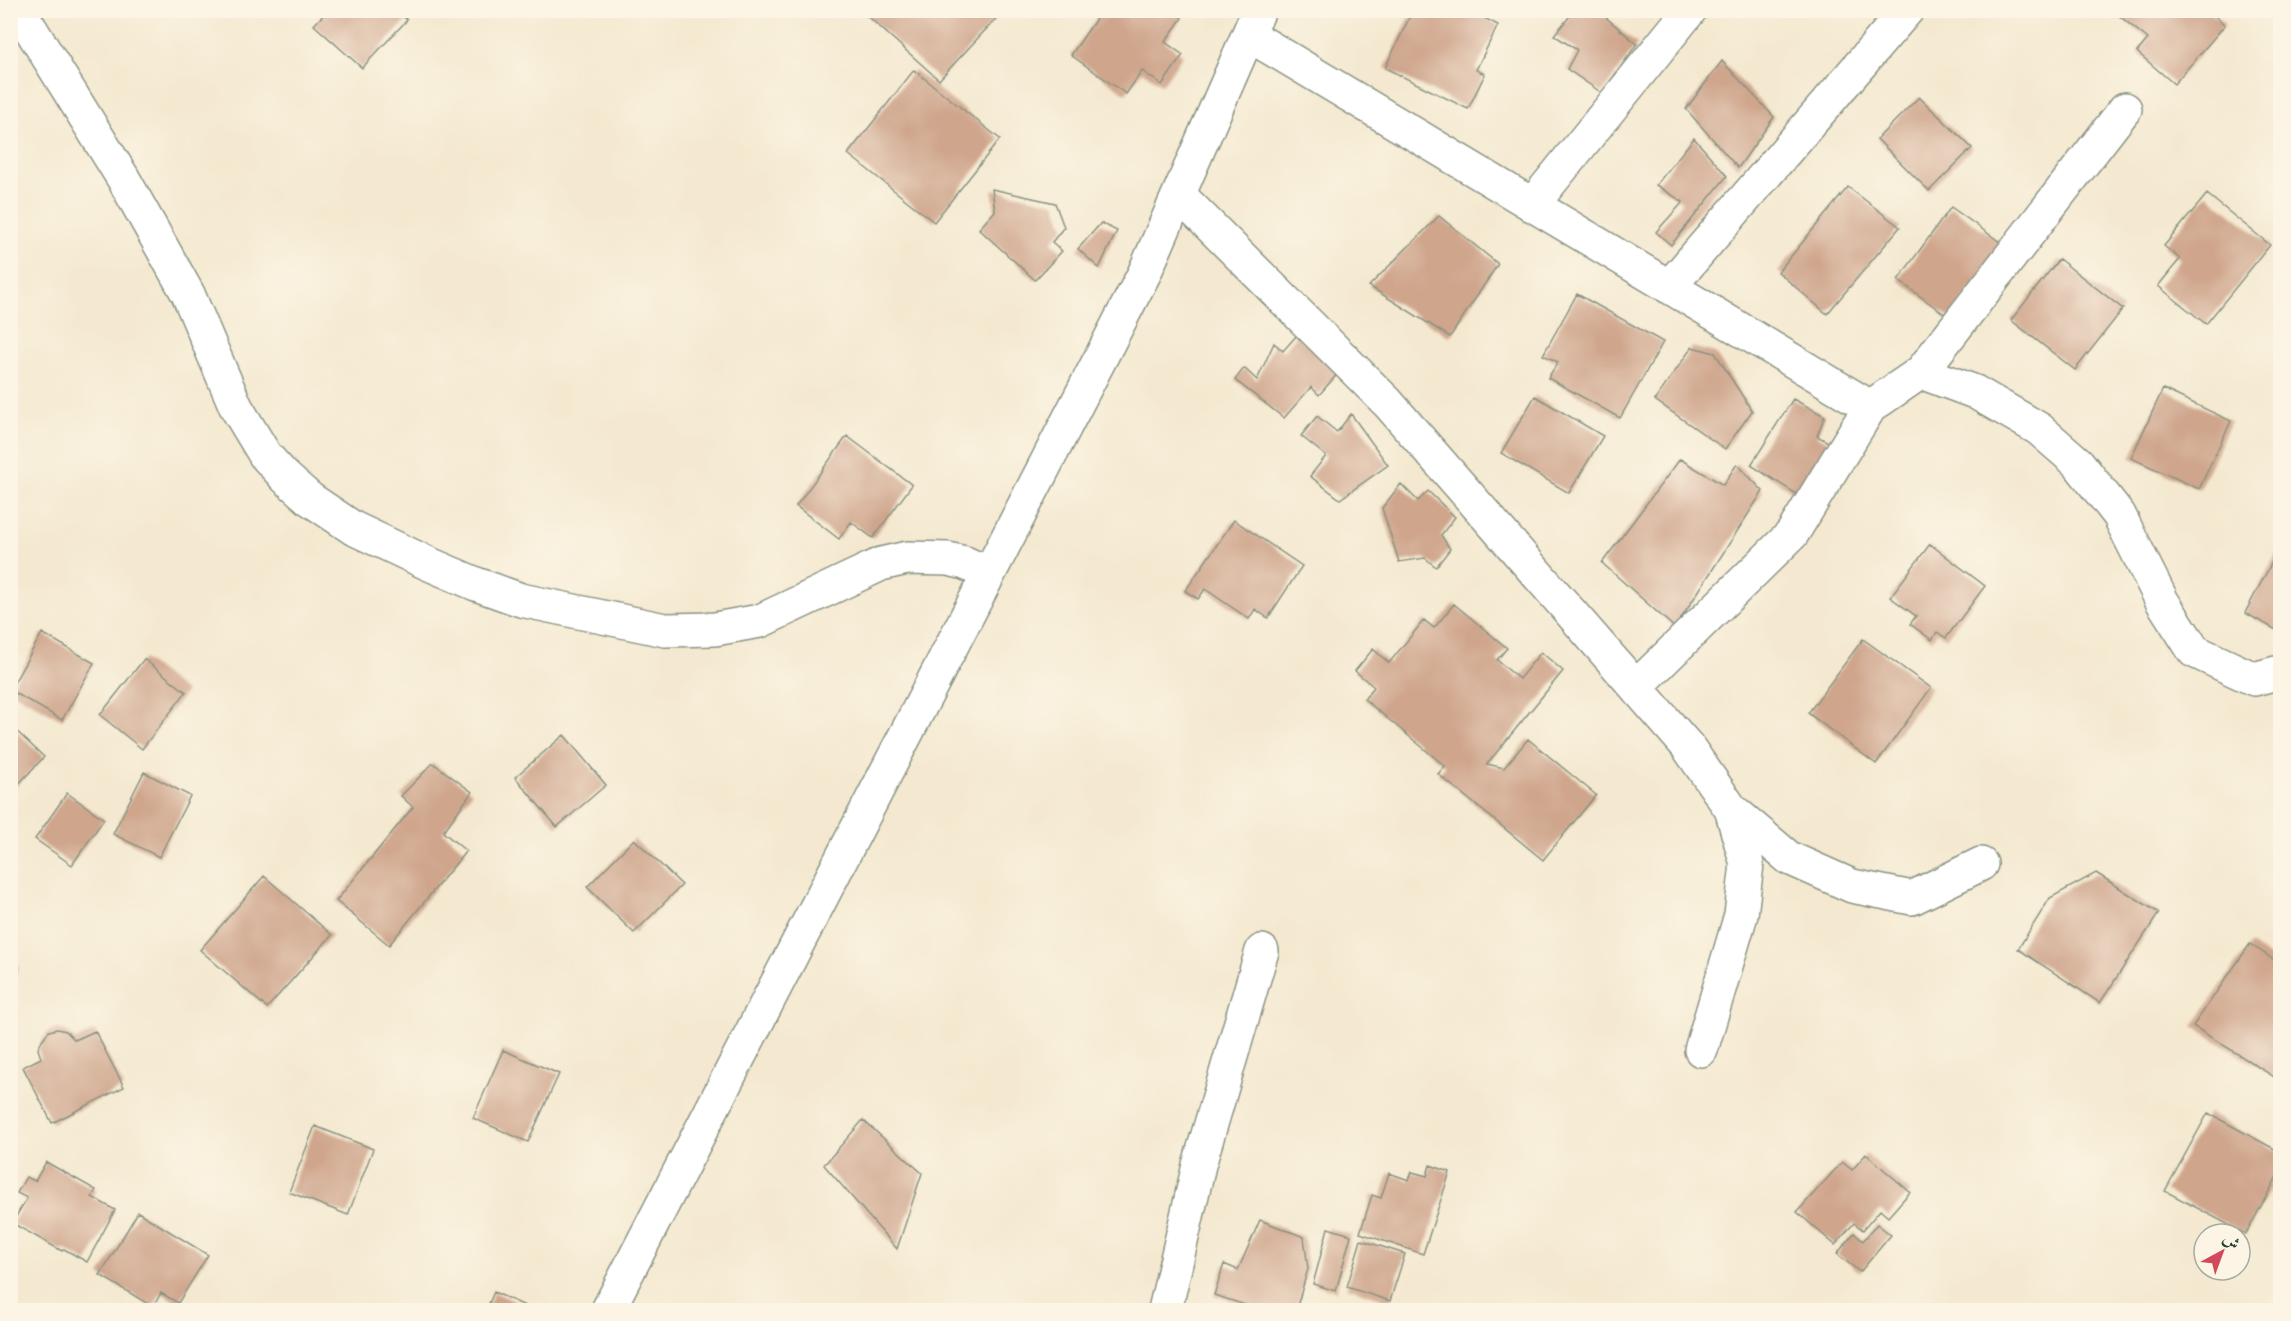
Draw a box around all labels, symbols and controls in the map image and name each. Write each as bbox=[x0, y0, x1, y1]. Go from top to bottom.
north arrow bbox=[2192, 1222, 2252, 1282]
text: ش bbox=[2219, 1228, 2244, 1253]

